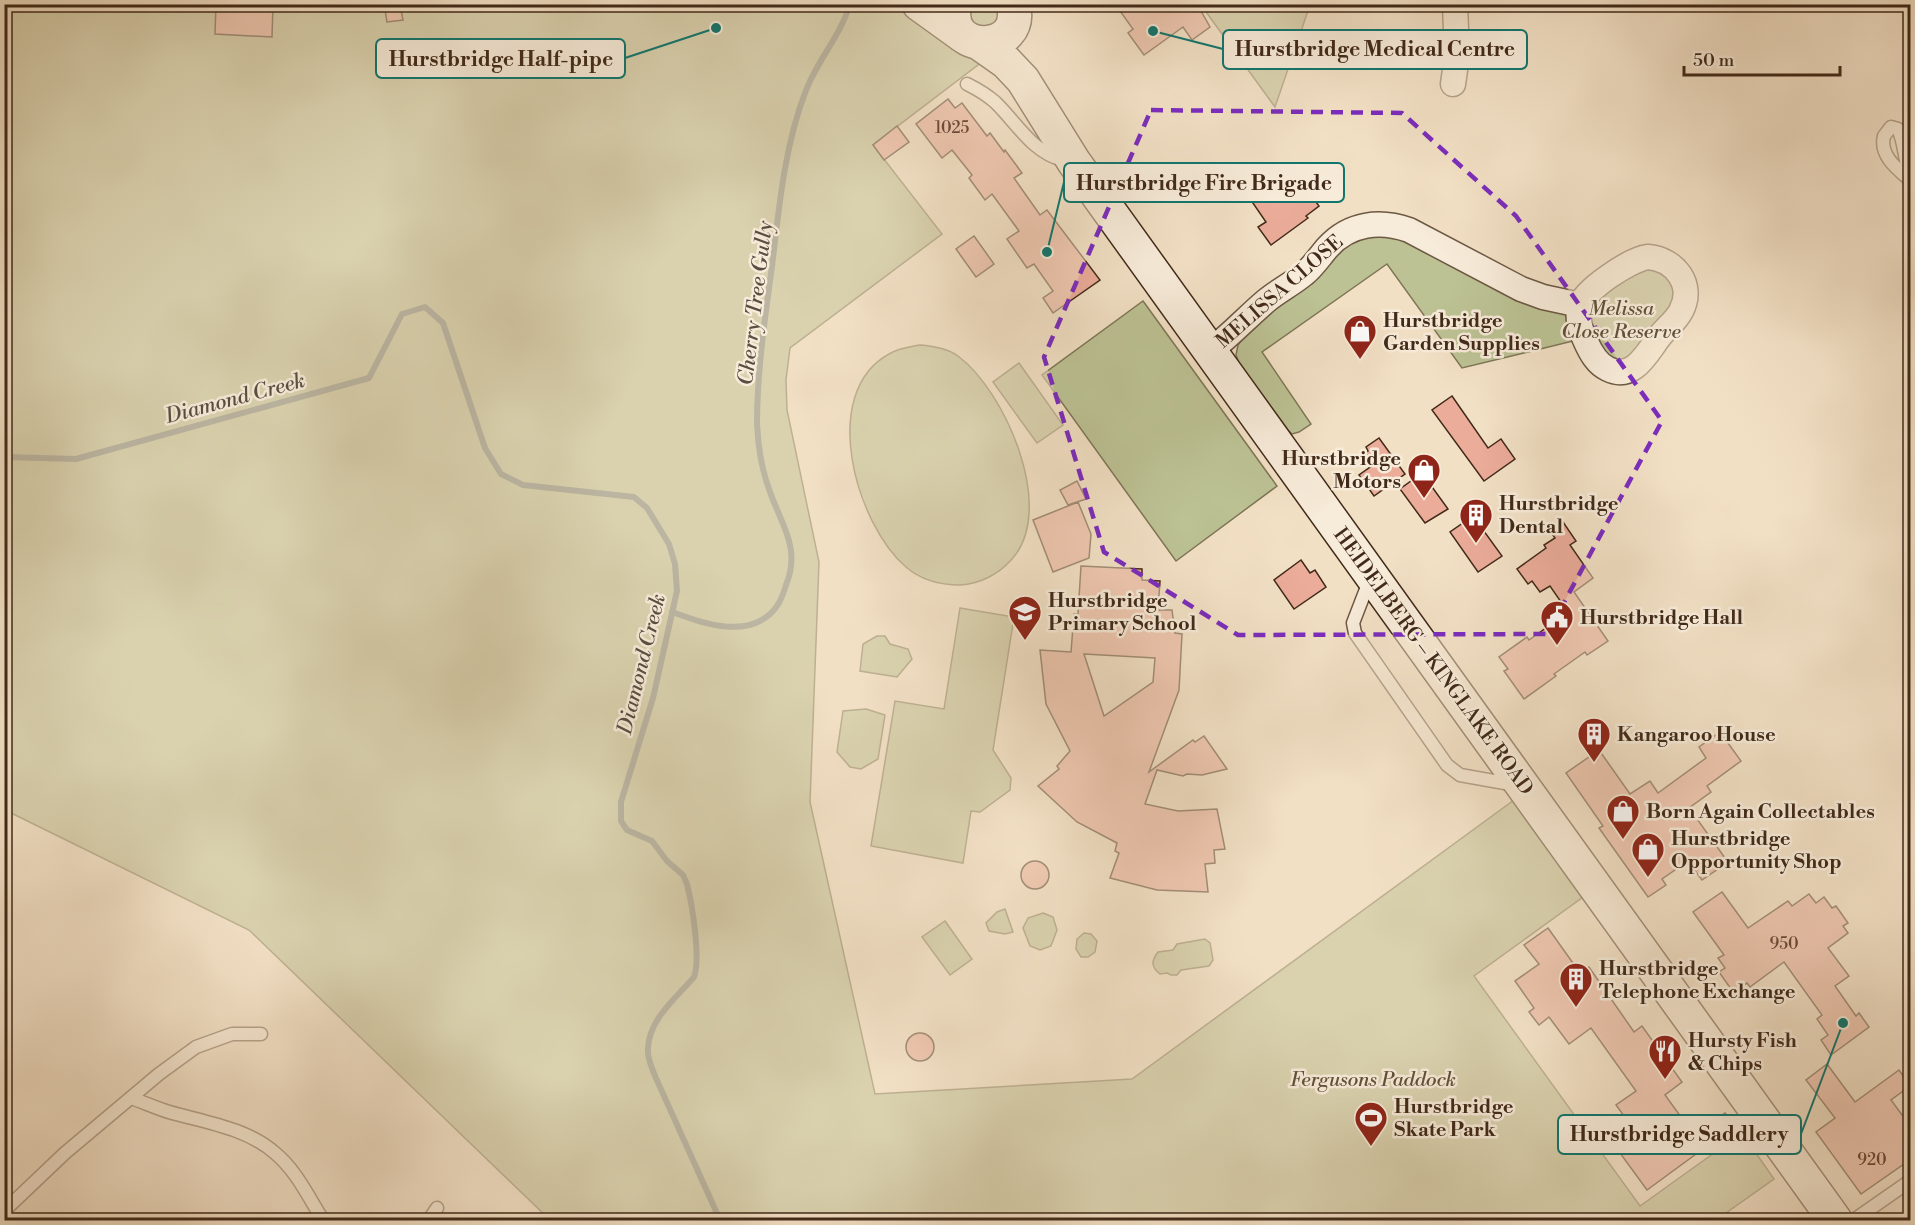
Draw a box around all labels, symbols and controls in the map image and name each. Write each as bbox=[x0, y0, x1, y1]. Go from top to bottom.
callout: Hurstbridge Medical Centre bbox=[1223, 30, 1527, 69]
text: Hurstbridge Medical Centre bbox=[1235, 37, 1515, 63]
callout: Hurstbridge Half-pipe bbox=[376, 39, 625, 78]
scale bar bbox=[1684, 39, 1840, 77]
text: Hurstbridge Half-pipe bbox=[389, 47, 613, 73]
text: 50 m bbox=[1693, 49, 1735, 72]
house number: 1025 bbox=[935, 118, 970, 138]
callout: Hurstbridge Fire Brigade bbox=[1064, 163, 1344, 202]
text: Hurstbridge Fire Brigade bbox=[1076, 171, 1332, 197]
water label: Cherry Tree Gully bbox=[733, 219, 779, 387]
street label: MELISSA CLOSE bbox=[1211, 230, 1349, 354]
park label: Melissa Close Reserve bbox=[1561, 297, 1681, 345]
place label: Hurstbridge Garden Supplies bbox=[1383, 309, 1540, 357]
shop icon: Hurstbridge Garden Supplies bbox=[1342, 313, 1378, 360]
water label: Diamond Creek bbox=[162, 368, 308, 430]
place label: Hurstbridge Motors bbox=[1282, 447, 1401, 495]
shop icon: Hurstbridge Motors bbox=[1406, 452, 1442, 499]
place label: Hurstbridge Dental bbox=[1499, 492, 1619, 540]
building icon: Hurstbridge Dental bbox=[1458, 497, 1494, 544]
street label: HEIDELBERG – KINGLAKE ROAD bbox=[1327, 523, 1538, 800]
place label: Hurstbridge Primary School bbox=[1048, 589, 1197, 637]
water label: Diamond Creek bbox=[612, 591, 672, 738]
school or university icon: Hurstbridge Primary School bbox=[1007, 594, 1043, 641]
public building icon: Hurstbridge Hall bbox=[1539, 599, 1575, 646]
place label: Hurstbridge Hall bbox=[1580, 606, 1744, 631]
building icon: Kangaroo House bbox=[1576, 716, 1612, 763]
place label: Kangaroo House bbox=[1617, 723, 1776, 748]
shop icon: Born Again Collectables bbox=[1605, 793, 1641, 840]
place label: Born Again Collectables bbox=[1646, 800, 1875, 825]
place label: Hurstbridge Opportunity Shop bbox=[1671, 827, 1842, 875]
shop icon: Hurstbridge Opportunity Shop bbox=[1630, 831, 1666, 878]
house number: 950 bbox=[1769, 934, 1799, 954]
place label: Hurstbridge Telephone Exchange bbox=[1599, 957, 1796, 1005]
building icon: Hurstbridge Telephone Exchange bbox=[1558, 961, 1594, 1008]
place label: Hursty Fish & Chips bbox=[1688, 1029, 1797, 1077]
restaurant icon: Hursty Fish & Chips bbox=[1647, 1033, 1683, 1080]
park label: Fergusons Paddock bbox=[1290, 1068, 1456, 1093]
place label: Hurstbridge Skate Park bbox=[1394, 1095, 1514, 1143]
sports icon: Hurstbridge Skate Park bbox=[1353, 1100, 1389, 1147]
callout: Hurstbridge Saddlery bbox=[1558, 1115, 1801, 1154]
text: Hurstbridge Saddlery bbox=[1570, 1122, 1789, 1148]
house number: 920 bbox=[1857, 1150, 1887, 1170]

